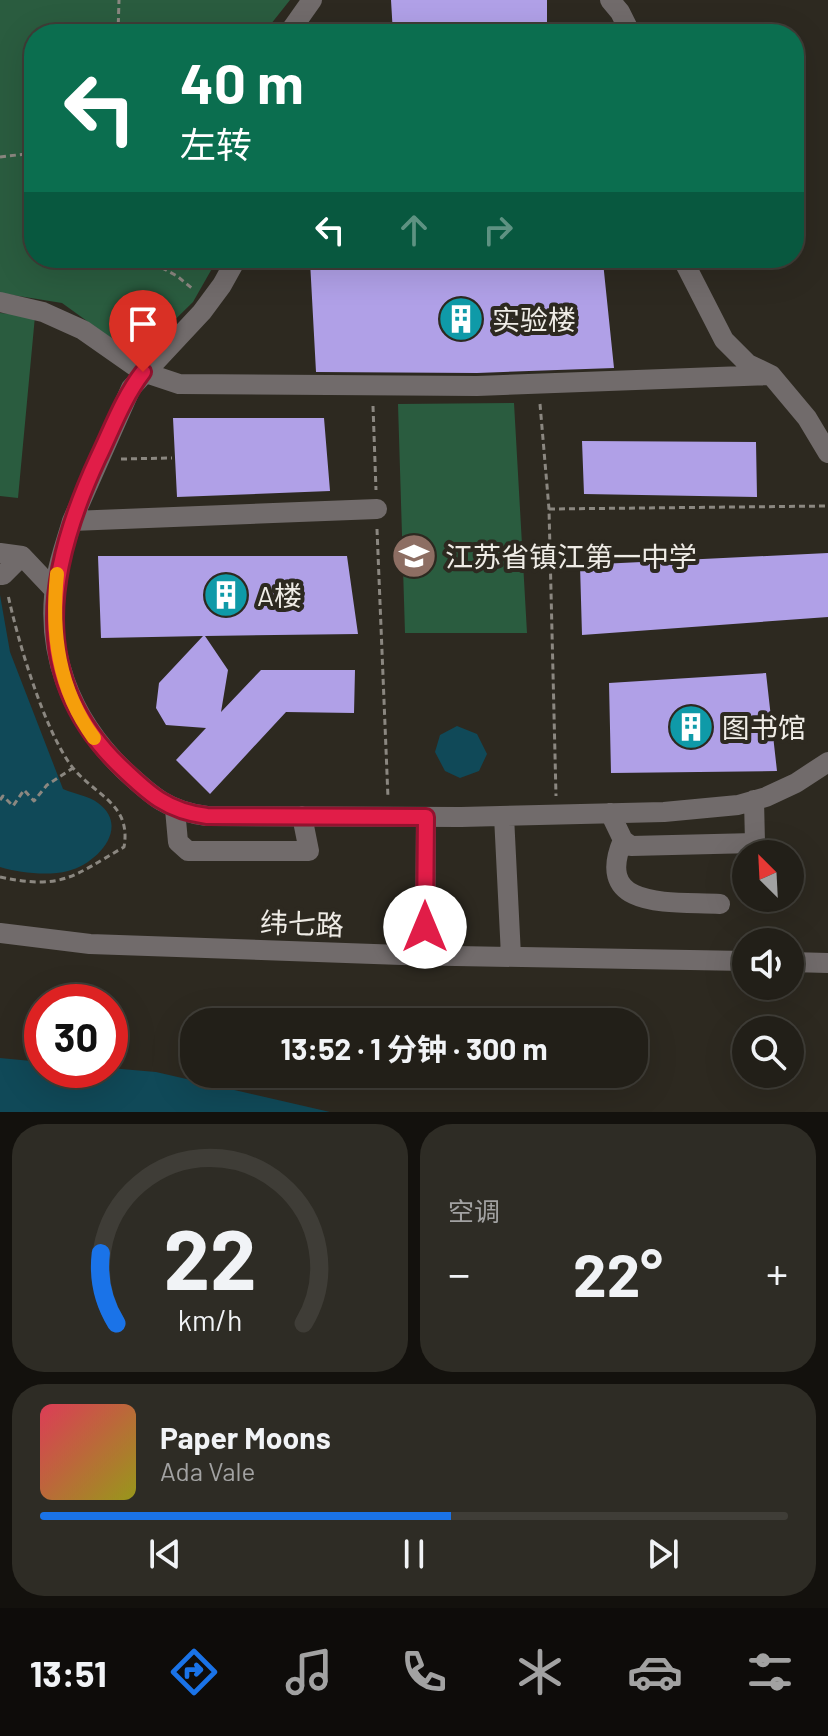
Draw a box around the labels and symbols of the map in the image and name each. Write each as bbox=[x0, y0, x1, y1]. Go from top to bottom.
pin bbox=[109, 290, 177, 372]
building icon: 实验楼 bbox=[437, 295, 485, 343]
place label: 实验楼 bbox=[492, 302, 576, 336]
school or university icon: 江苏省镇江第一中学 bbox=[390, 532, 438, 580]
place label: 江苏省镇江第一中学 bbox=[445, 539, 697, 573]
building icon: A楼 bbox=[202, 571, 250, 619]
place label: A楼 bbox=[257, 578, 302, 612]
building icon: 图书馆 bbox=[667, 703, 715, 751]
place label: 图书馆 bbox=[722, 710, 806, 744]
north arrow bbox=[732, 840, 804, 912]
position arrow bbox=[383, 885, 467, 969]
street label: 纬七路 bbox=[259, 905, 345, 941]
speed limit sign: 30 bbox=[24, 984, 128, 1088]

